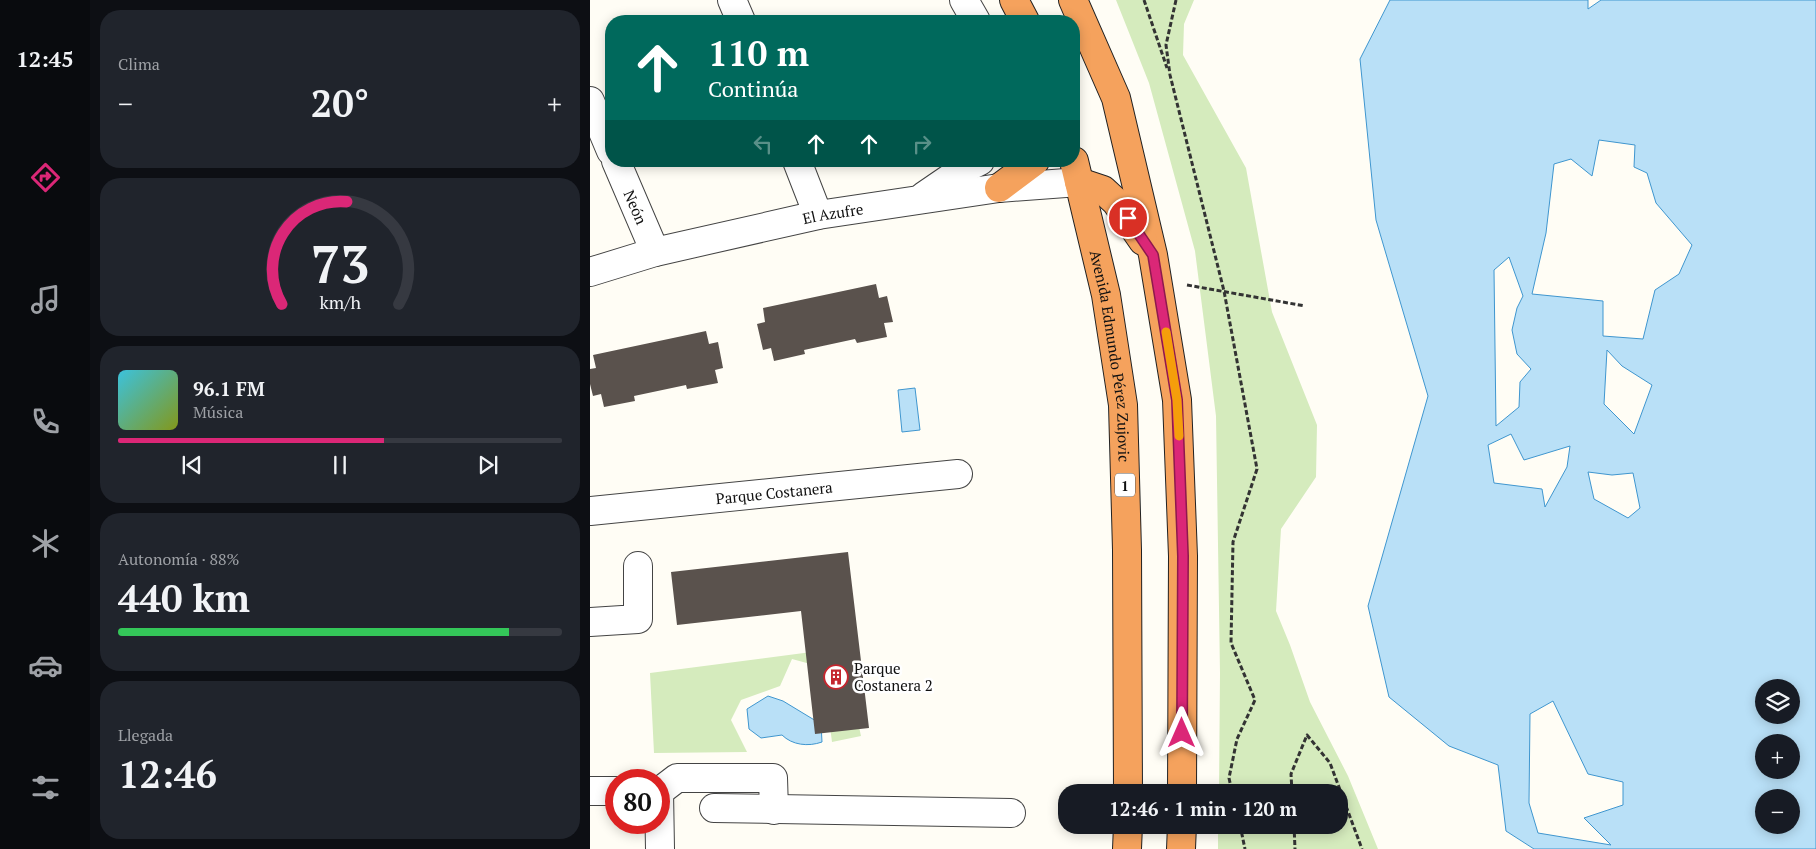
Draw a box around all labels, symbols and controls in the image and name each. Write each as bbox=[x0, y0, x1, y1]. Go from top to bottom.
text: 110 m bbox=[708, 30, 809, 76]
icon: ahead bbox=[625, 35, 690, 100]
text: 12:45 bbox=[16, 44, 74, 73]
text: Clima bbox=[118, 53, 160, 75]
text: Continúa bbox=[708, 74, 798, 103]
text: 20° bbox=[311, 78, 369, 128]
text: − bbox=[118, 85, 133, 122]
text: + bbox=[547, 85, 562, 122]
icon: left bbox=[749, 130, 777, 158]
icon: ahead bbox=[802, 130, 830, 158]
icon: ahead bbox=[855, 130, 883, 158]
icon: right bbox=[908, 130, 936, 158]
icon: directions bbox=[28, 160, 63, 195]
street label: Neón bbox=[619, 187, 652, 227]
pin bbox=[1107, 197, 1149, 239]
street label: El Azufre bbox=[800, 198, 864, 228]
icon: arrive bbox=[1114, 204, 1142, 232]
text: 73 bbox=[311, 229, 369, 298]
street label: Avenida Edmundo Pérez Zujovic bbox=[1086, 248, 1135, 462]
icon: music bbox=[28, 282, 63, 317]
text: km/h bbox=[319, 290, 361, 314]
text: 96.1 FM bbox=[193, 376, 265, 401]
text: Música bbox=[193, 401, 243, 423]
icon: phone bbox=[28, 404, 63, 439]
icon: previous bbox=[178, 451, 206, 479]
icon: pause bbox=[326, 451, 354, 479]
icon: next bbox=[474, 451, 502, 479]
road number: 1 bbox=[1115, 474, 1135, 496]
street label: Parque Costanera bbox=[715, 477, 834, 508]
icon: climate bbox=[28, 526, 63, 561]
text: Autonomía · 88% bbox=[118, 548, 240, 570]
text: 440 km bbox=[118, 573, 250, 623]
icon: car bbox=[28, 648, 63, 683]
place label: Parque Costanera 2 bbox=[854, 658, 933, 695]
building icon: Parque Costanera 2 bbox=[823, 664, 849, 690]
map controls bbox=[1755, 679, 1800, 834]
button: layers bbox=[1755, 679, 1800, 724]
position arrow bbox=[1155, 706, 1207, 758]
text: Llegada bbox=[118, 724, 173, 746]
button: + bbox=[1755, 734, 1800, 779]
text: 12:46 bbox=[118, 749, 217, 799]
speed limit sign: 80 bbox=[605, 769, 670, 834]
icon: filters bbox=[28, 770, 63, 805]
button: − bbox=[1755, 789, 1800, 834]
text: 12:46 · 1 min · 120 m bbox=[1109, 796, 1297, 821]

